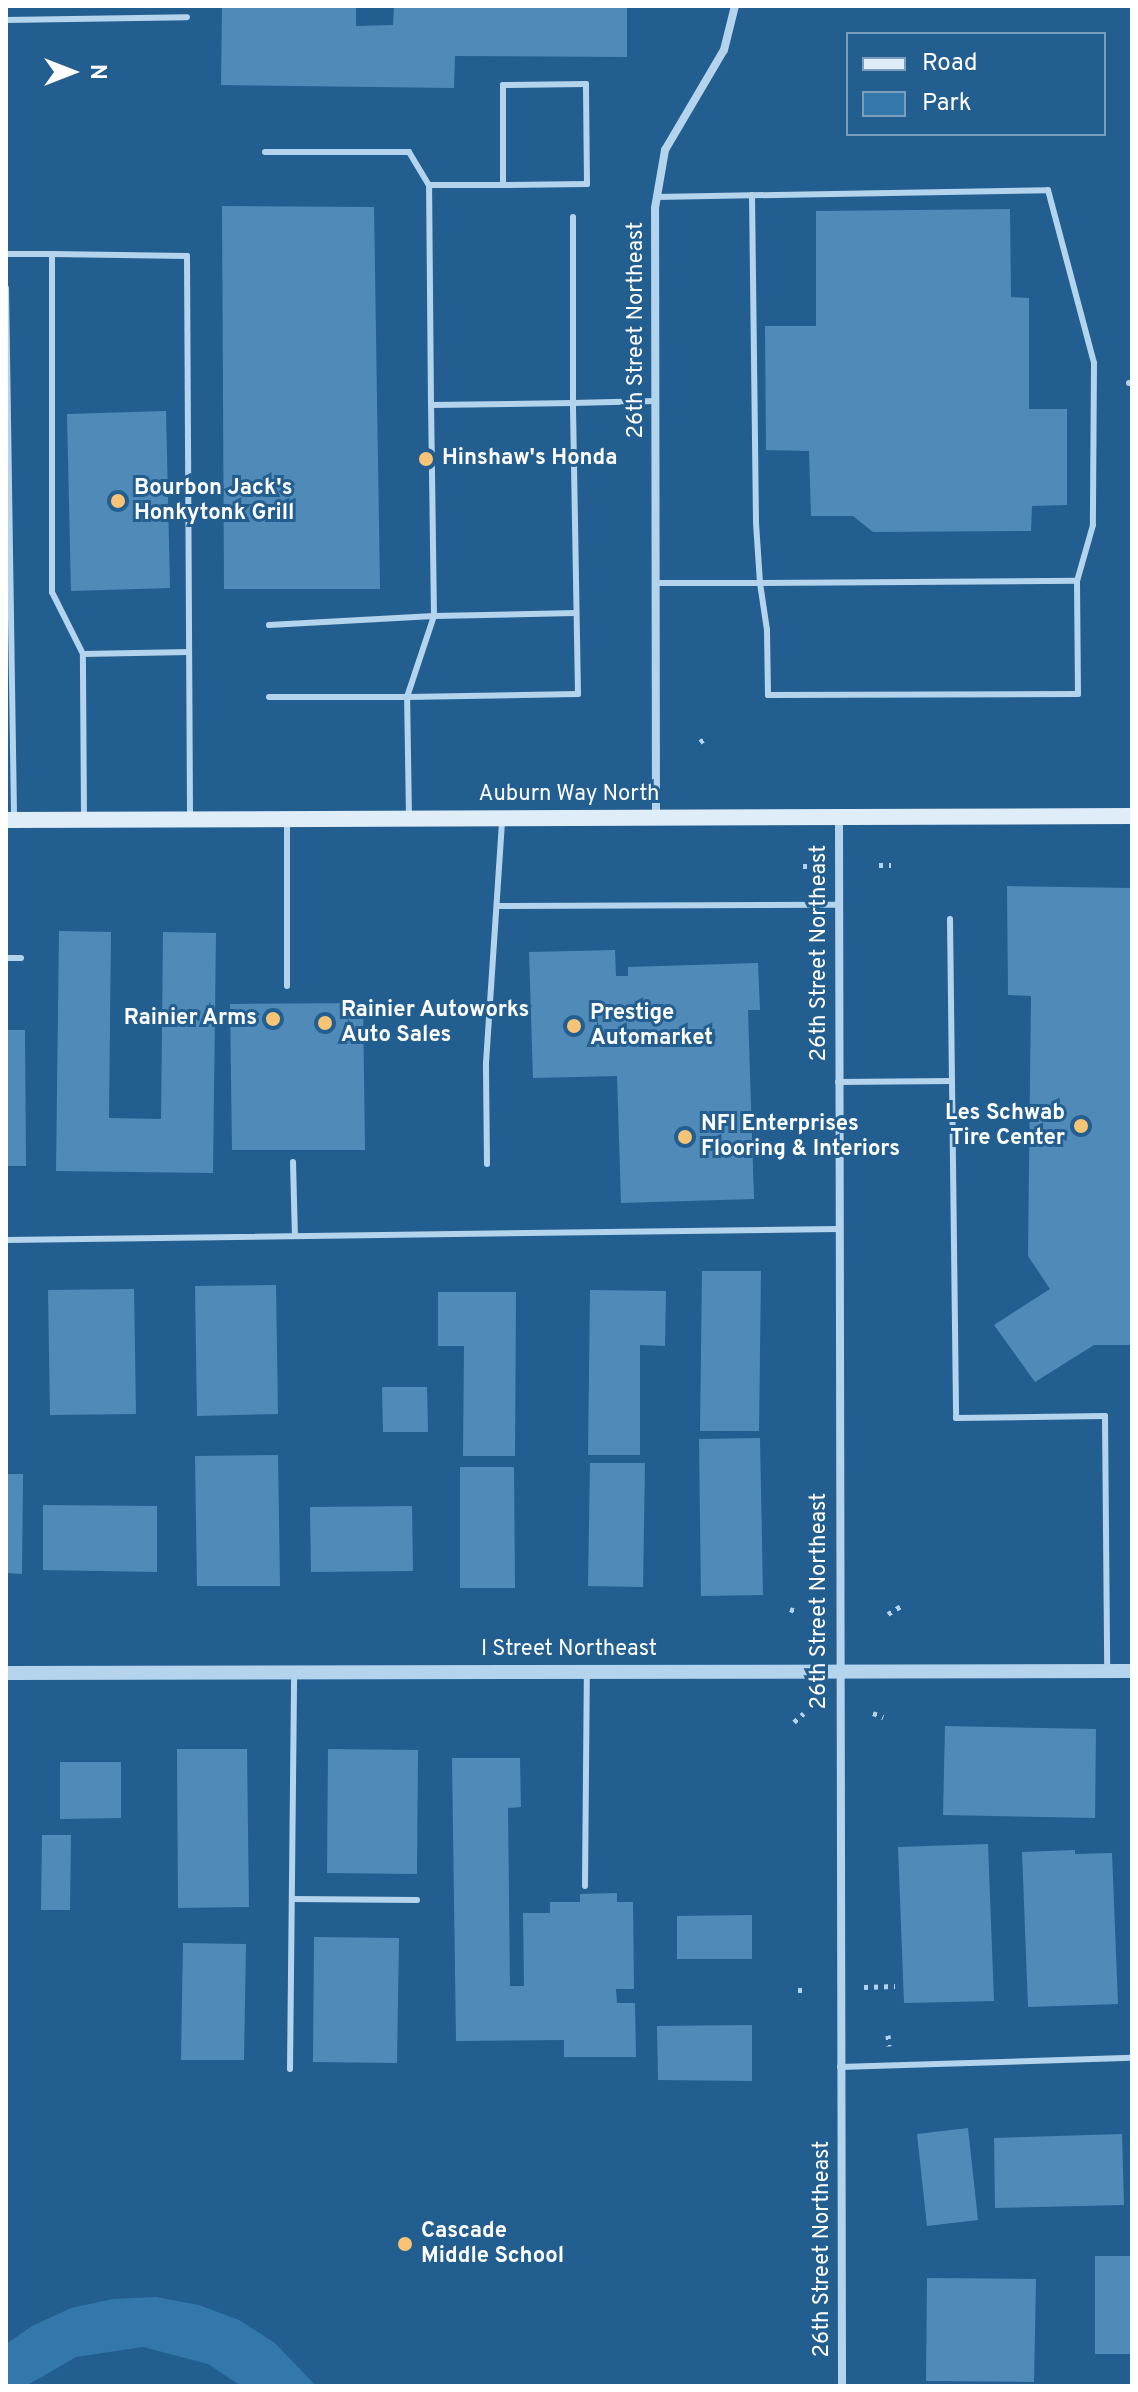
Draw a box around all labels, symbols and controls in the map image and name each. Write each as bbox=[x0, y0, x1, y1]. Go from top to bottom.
north arrow bbox=[32, 32, 112, 112]
legend bbox=[846, 32, 1106, 136]
text: Road bbox=[922, 49, 978, 79]
text: N bbox=[83, 64, 110, 80]
text: Park bbox=[922, 89, 972, 119]
street label: 26th Street Northeast bbox=[624, 222, 650, 438]
place label: Hinshaw's Honda bbox=[442, 446, 618, 472]
marker: Hinshaw's Honda bbox=[417, 450, 435, 468]
place label: Bourbon Jack's Honkytonk Grill bbox=[134, 475, 295, 526]
marker: Bourbon Jack's Honkytonk Grill bbox=[109, 492, 127, 510]
street label: Auburn Way North bbox=[478, 782, 660, 808]
street label: 26th Street Northeast bbox=[807, 845, 833, 1061]
place label: Rainier Autoworks Auto Sales bbox=[341, 997, 530, 1048]
place label: Prestige Automarket bbox=[590, 1000, 713, 1052]
place label: Rainier Arms bbox=[123, 1006, 257, 1032]
marker: Rainier Arms bbox=[264, 1010, 282, 1028]
marker: Rainier Autoworks Auto Sales bbox=[316, 1014, 334, 1032]
marker: Prestige Automarket bbox=[565, 1017, 583, 1035]
place label: Les Schwab Tire Center bbox=[945, 1100, 1065, 1152]
place label: NFI Enterprises Flooring & Interiors bbox=[701, 1111, 900, 1162]
marker: Les Schwab Tire Center bbox=[1072, 1117, 1090, 1135]
marker: NFI Enterprises Flooring & Interiors bbox=[676, 1128, 694, 1146]
street label: 26th Street Northeast bbox=[807, 1493, 833, 1709]
street label: I Street Northeast bbox=[481, 1637, 657, 1663]
street label: 26th Street Northeast bbox=[810, 2141, 836, 2357]
place label: Cascade Middle School bbox=[421, 2218, 564, 2270]
marker: Cascade Middle School bbox=[396, 2235, 414, 2253]

